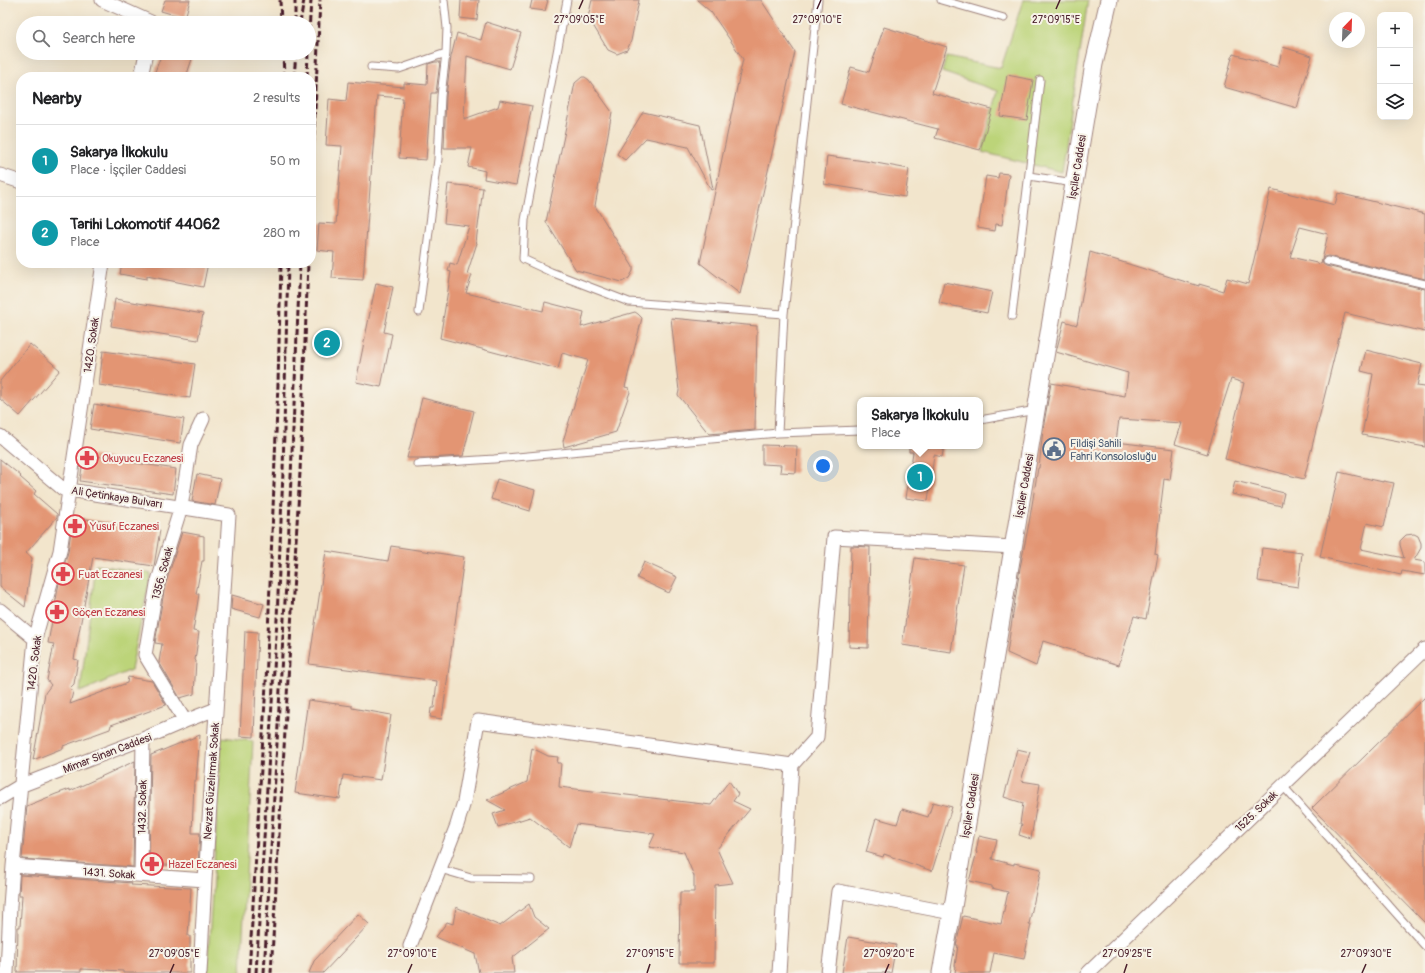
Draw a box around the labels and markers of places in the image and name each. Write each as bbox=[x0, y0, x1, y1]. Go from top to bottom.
pin: 2 bbox=[314, 328, 340, 358]
public building icon: Fildişi Sahili Fahri Konsolosluğu bbox=[1041, 436, 1067, 462]
place label: Fildişi Sahili Fahri Konsolosluğu bbox=[1070, 437, 1157, 463]
pharmacy icon: Okuyucu Eczanesi bbox=[74, 445, 100, 471]
place label: Okuyucu Eczanesi bbox=[102, 452, 183, 465]
pin: 1 bbox=[907, 462, 933, 492]
pharmacy icon: Yusuf Eczanesi bbox=[62, 513, 88, 539]
place label: Yusuf Eczanesi bbox=[89, 520, 159, 533]
pharmacy icon: Fuat Eczanesi bbox=[50, 561, 76, 587]
place label: Fuat Eczanesi bbox=[78, 568, 142, 581]
pharmacy icon: Göçen Eczanesi bbox=[44, 599, 70, 625]
place label: Göçen Eczanesi bbox=[72, 606, 145, 619]
pharmacy icon: Hazel Eczanesi bbox=[139, 851, 165, 877]
place label: Hazel Eczanesi bbox=[168, 858, 237, 871]

